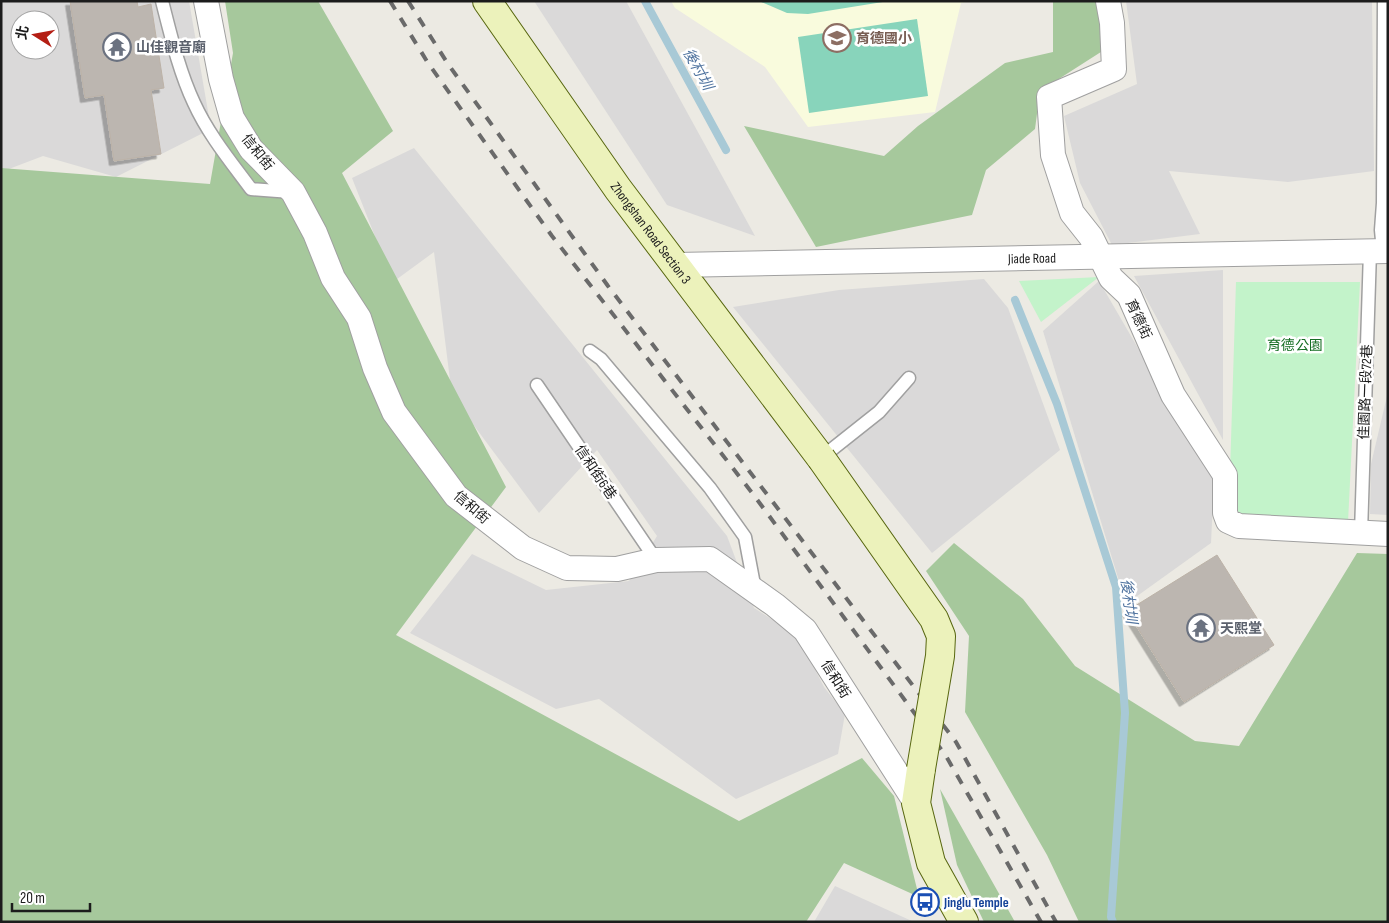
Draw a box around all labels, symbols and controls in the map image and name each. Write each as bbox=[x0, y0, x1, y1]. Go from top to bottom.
north arrow bbox=[10, 10, 60, 60]
school or university icon: 育德國小 bbox=[822, 23, 852, 53]
text: 北 bbox=[13, 24, 32, 41]
place label: 育德國小 bbox=[856, 30, 912, 47]
temple icon: 山佳觀音廟 bbox=[102, 32, 132, 62]
place label: 山佳觀音廟 bbox=[136, 39, 206, 56]
water label: 後村圳 bbox=[678, 45, 718, 95]
street label: 信和街 bbox=[238, 131, 277, 174]
street label: Zhongshan Road Section 3 bbox=[607, 179, 695, 288]
street label: Jiade Road bbox=[1007, 250, 1056, 267]
street label: 育德街 bbox=[1122, 297, 1155, 342]
park label: 育德公園 bbox=[1267, 337, 1323, 354]
street label: 佳園路一段72巷 bbox=[1355, 344, 1376, 440]
street label: 信和街6巷 bbox=[571, 442, 620, 503]
street label: 信和街 bbox=[450, 487, 493, 528]
water label: 後村圳 bbox=[1116, 578, 1141, 627]
temple icon: 天熙堂 bbox=[1186, 613, 1216, 643]
place label: 天熙堂 bbox=[1220, 620, 1262, 637]
street label: 信和街 bbox=[817, 657, 854, 702]
scale bar bbox=[12, 880, 90, 912]
bus stop icon: Jinglu Temple bbox=[910, 887, 940, 917]
text: 20 m bbox=[20, 889, 45, 908]
place label: Jinglu Temple bbox=[943, 894, 1009, 911]

